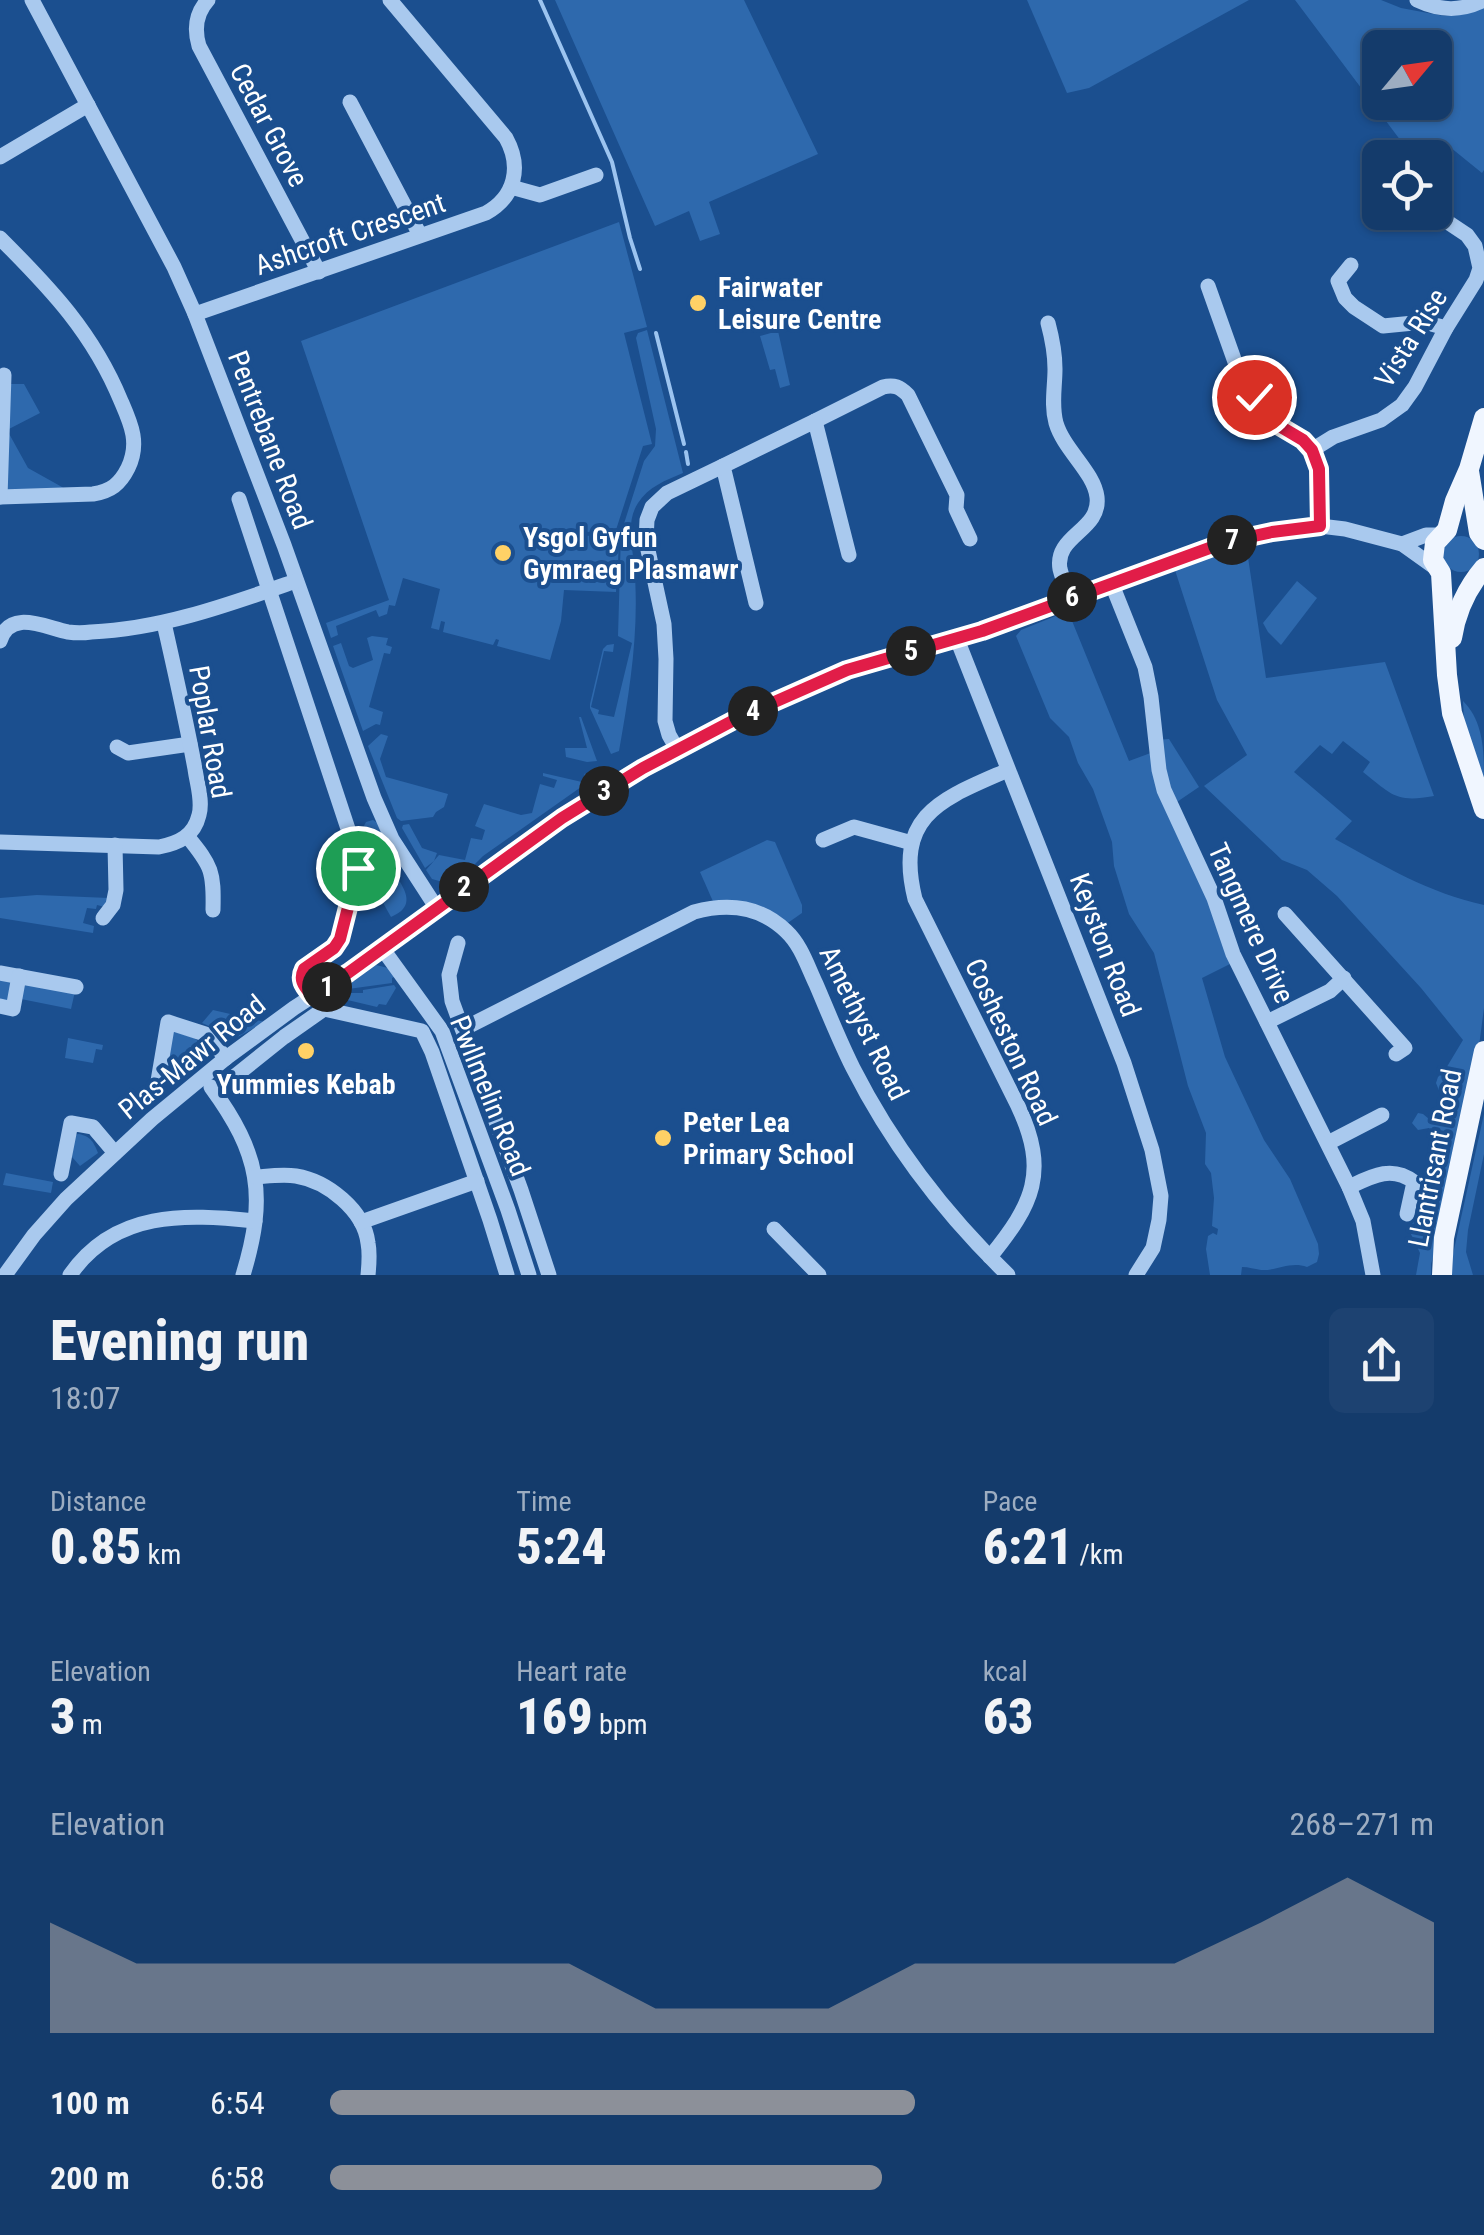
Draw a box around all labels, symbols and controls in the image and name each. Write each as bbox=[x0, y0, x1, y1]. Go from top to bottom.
north arrow bbox=[1362, 30, 1452, 120]
map controls bbox=[1362, 30, 1452, 230]
street label: Cedar Grove bbox=[223, 58, 315, 192]
button: locate bbox=[1362, 140, 1452, 230]
street label: Ashcroft Crescent bbox=[250, 186, 450, 282]
place label: Fairwater Leisure Centre bbox=[718, 271, 881, 336]
street label: Vista Rise bbox=[1368, 283, 1454, 393]
marker: Fairwater Leisure Centre bbox=[687, 292, 709, 314]
street label: Pentrebane Road bbox=[221, 346, 319, 534]
pin bbox=[1212, 355, 1297, 440]
icon: check bbox=[1227, 370, 1282, 425]
pin: 7 bbox=[1207, 515, 1257, 565]
place label: Ysgol Gyfun Gymraeg Plasmawr bbox=[523, 521, 738, 586]
text: 7 bbox=[1225, 523, 1239, 556]
marker: Ysgol Gyfun Gymraeg Plasmawr bbox=[492, 542, 514, 564]
pin: 6 bbox=[1047, 572, 1097, 622]
text: 6 bbox=[1065, 580, 1079, 613]
pin: 5 bbox=[886, 626, 936, 676]
text: 5 bbox=[904, 634, 918, 667]
street label: Poplar Road bbox=[182, 663, 238, 801]
pin: 4 bbox=[728, 686, 778, 736]
text: 4 bbox=[746, 694, 760, 727]
pin: 3 bbox=[579, 766, 629, 816]
text: 3 bbox=[597, 774, 611, 807]
pin bbox=[316, 826, 401, 911]
street label: Tangmere Drive bbox=[1201, 838, 1301, 1008]
icon: arrive bbox=[331, 841, 386, 896]
pin: 2 bbox=[439, 862, 489, 912]
street label: Keyston Road bbox=[1063, 869, 1147, 1021]
text: 2 bbox=[457, 870, 471, 903]
street label: Amethyst Road bbox=[812, 940, 916, 1106]
street label: Cosheston Road bbox=[958, 953, 1064, 1131]
pin: 1 bbox=[302, 962, 352, 1012]
text: 1 bbox=[320, 970, 334, 1003]
street label: Plas-Mawr Road bbox=[112, 988, 272, 1126]
street label: Pwllmelin Road bbox=[443, 1011, 537, 1181]
marker: Yummies Kebab bbox=[295, 1040, 317, 1062]
street label: Llantrisant Road bbox=[1402, 1066, 1468, 1250]
place label: Yummies Kebab bbox=[216, 1068, 396, 1101]
place label: Peter Lea Primary School bbox=[683, 1106, 854, 1171]
marker: Peter Lea Primary School bbox=[652, 1127, 674, 1149]
button: share bbox=[1329, 1308, 1434, 1413]
text: Evening run bbox=[50, 1309, 309, 1373]
text: 18:07 bbox=[50, 1379, 121, 1417]
text: Distance bbox=[50, 1485, 147, 1518]
text: Time bbox=[516, 1485, 572, 1518]
text: Pace bbox=[983, 1485, 1038, 1518]
text: 0.85 bbox=[50, 1518, 141, 1576]
text: 5:24 bbox=[516, 1518, 607, 1576]
text: 6:21 bbox=[983, 1518, 1073, 1576]
text: km bbox=[141, 1538, 181, 1571]
text: /km bbox=[1073, 1538, 1124, 1571]
text: Elevation bbox=[50, 1655, 151, 1688]
text: Heart rate bbox=[516, 1655, 627, 1688]
text: kcal bbox=[983, 1655, 1028, 1688]
text: 3 bbox=[50, 1688, 75, 1746]
text: 169 bbox=[516, 1688, 593, 1746]
text: 63 bbox=[983, 1688, 1034, 1746]
text: m bbox=[75, 1708, 103, 1741]
text: bpm bbox=[593, 1708, 648, 1741]
text: Elevation bbox=[50, 1805, 165, 1843]
text: 268–271 m bbox=[1289, 1805, 1434, 1843]
text: 100 m bbox=[50, 2084, 130, 2122]
text: 6:54 bbox=[210, 2084, 265, 2122]
text: 200 m bbox=[50, 2159, 130, 2197]
text: 6:58 bbox=[210, 2159, 265, 2197]

